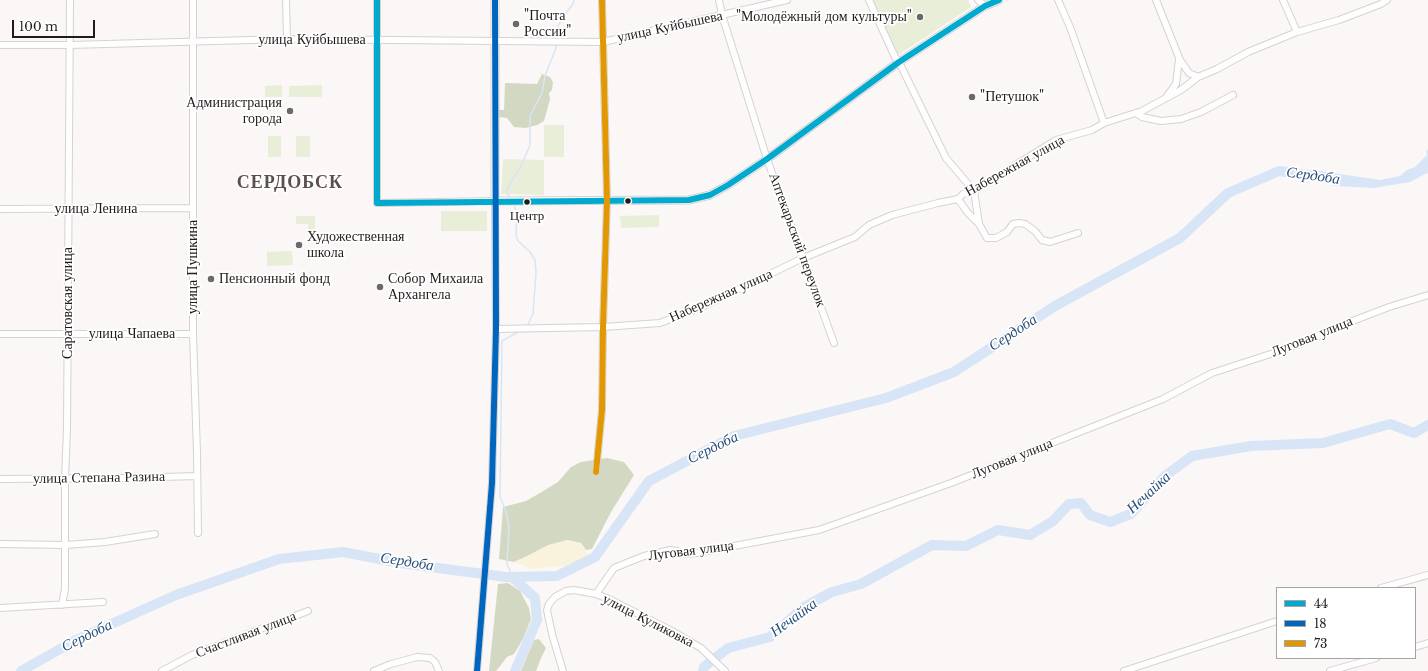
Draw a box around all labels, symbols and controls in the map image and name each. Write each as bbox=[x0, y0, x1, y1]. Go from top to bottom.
place label: "Почта России" bbox=[524, 8, 571, 40]
street label: улица Куйбышева bbox=[616, 8, 724, 46]
place label: "Молодёжный дом культуры" bbox=[736, 9, 912, 25]
scale bar bbox=[14, 12, 97, 38]
marker: "Молодёжный дом культуры" bbox=[915, 12, 925, 22]
text: 100 m bbox=[19, 19, 58, 34]
marker: "Почта России" bbox=[511, 19, 521, 29]
street label: улица Куйбышева bbox=[258, 32, 366, 48]
place label: "Петушок" bbox=[980, 89, 1044, 105]
marker: "Петушок" bbox=[967, 92, 977, 102]
place label: Администрация города bbox=[186, 95, 282, 128]
marker: Администрация города bbox=[285, 106, 295, 116]
street label: Набережная улица bbox=[962, 132, 1068, 200]
water label: Сердоба bbox=[1285, 163, 1341, 189]
street label: Аптекарьский переулок bbox=[765, 170, 829, 310]
district label: СЕРДОБСК bbox=[237, 172, 343, 194]
unlabelled marker bbox=[623, 196, 633, 206]
marker: Центр bbox=[522, 197, 532, 207]
street label: улица Ленина bbox=[55, 201, 137, 217]
place label: Центр bbox=[510, 208, 544, 224]
street label: улица Пушкина bbox=[185, 220, 201, 314]
place label: Художественная школа bbox=[307, 229, 405, 262]
marker: Художественная школа bbox=[294, 240, 304, 250]
street label: Саратовская улица bbox=[60, 247, 76, 359]
street label: Набережная улица bbox=[667, 266, 775, 326]
place label: Пенсионный фонд bbox=[219, 271, 330, 287]
place label: Собор Михаила Архангела bbox=[388, 271, 483, 304]
marker: Пенсионный фонд bbox=[206, 274, 216, 284]
marker: Собор Михаила Архангела bbox=[375, 282, 385, 292]
water label: Сердоба bbox=[985, 311, 1041, 355]
street label: Луговая улица bbox=[1269, 313, 1355, 361]
street label: улица Чапаева bbox=[89, 326, 175, 342]
water label: Сердоба bbox=[685, 428, 741, 468]
street label: Луговая улица bbox=[969, 435, 1055, 483]
street label: улица Степана Разина bbox=[33, 468, 165, 488]
water label: Нечайка bbox=[1123, 468, 1175, 518]
street label: Луговая улица bbox=[647, 537, 735, 565]
water label: Сердоба bbox=[379, 549, 435, 575]
legend bbox=[1276, 587, 1416, 659]
street label: улица Куликовка bbox=[600, 591, 696, 651]
water label: Нечайка bbox=[767, 595, 821, 641]
text: 44 bbox=[1314, 596, 1328, 611]
street label: Счастливая улица bbox=[193, 608, 299, 662]
water label: Сердоба bbox=[59, 616, 115, 656]
text: 18 bbox=[1314, 616, 1327, 631]
text: 73 bbox=[1314, 636, 1327, 651]

